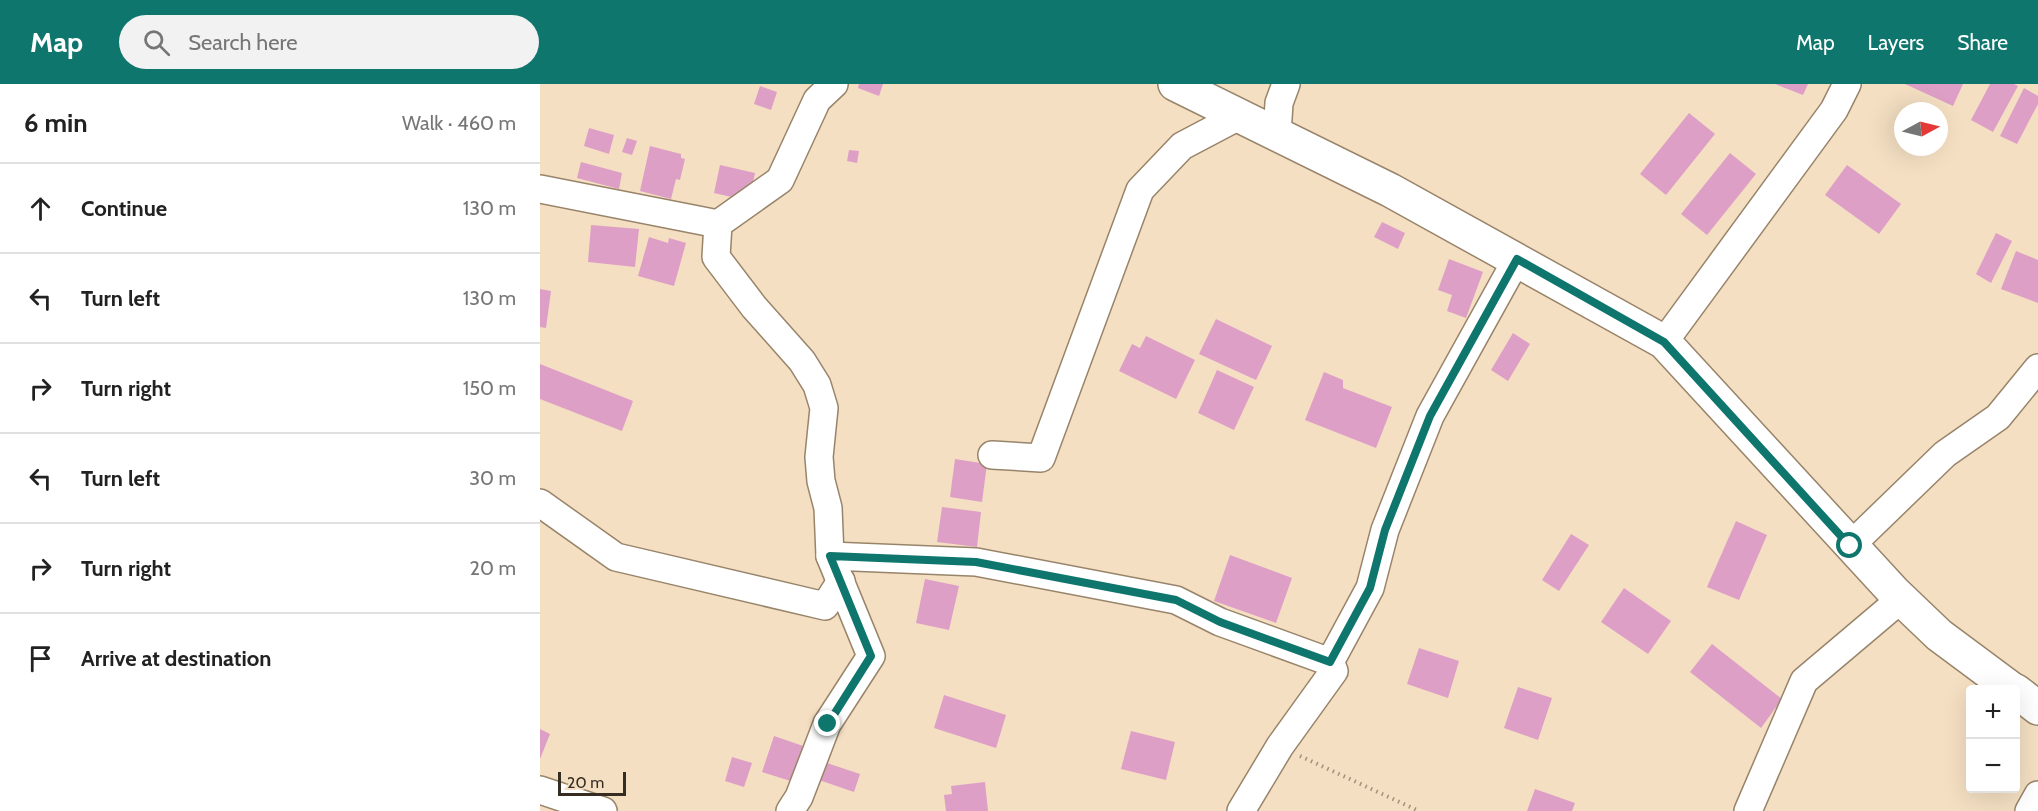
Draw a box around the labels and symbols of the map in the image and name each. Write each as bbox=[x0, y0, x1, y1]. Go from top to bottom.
north arrow bbox=[1894, 102, 1948, 156]
route start bbox=[1836, 532, 1862, 558]
route end bbox=[814, 710, 840, 736]
scale bar bbox=[558, 769, 626, 796]

